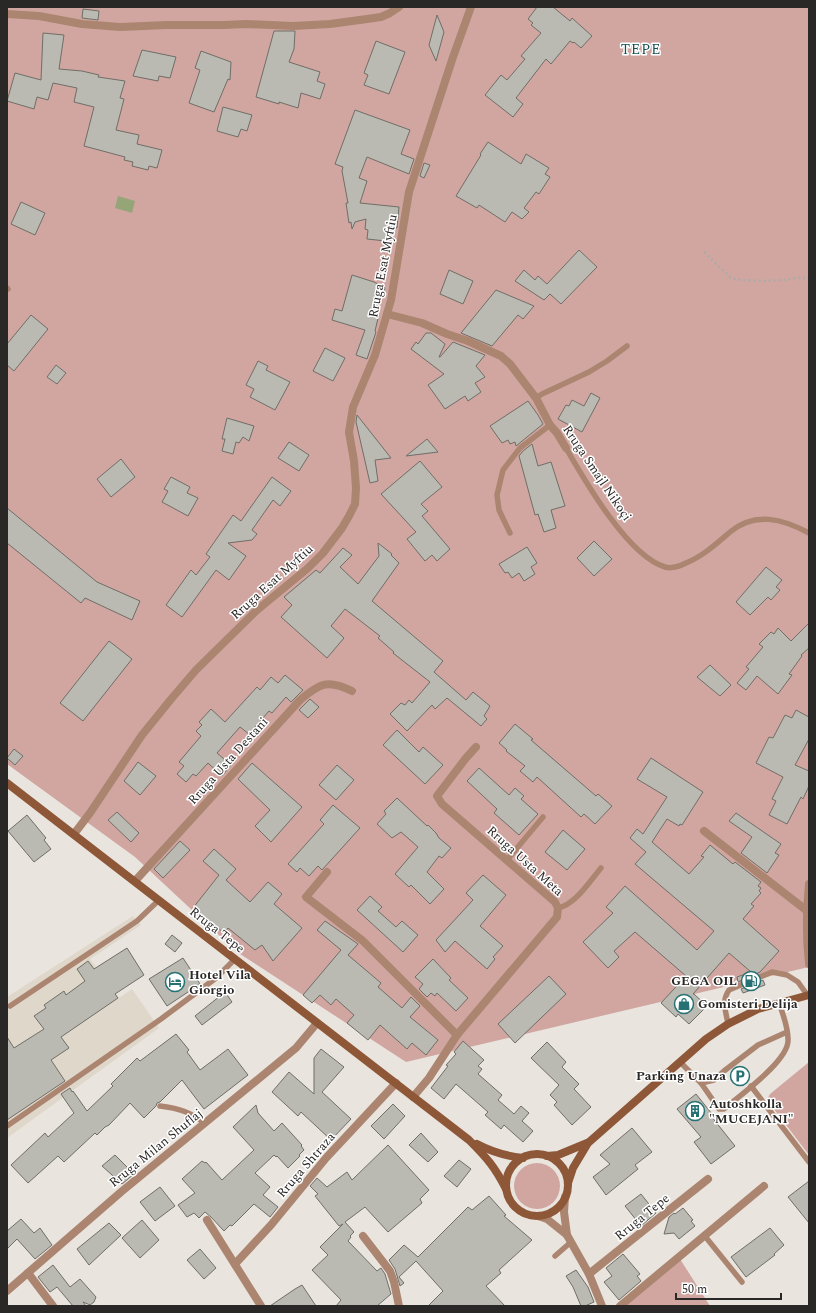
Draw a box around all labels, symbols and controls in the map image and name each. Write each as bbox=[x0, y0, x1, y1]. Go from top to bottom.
district label: TEPE bbox=[621, 39, 661, 60]
street label: Rruga Esat Myftiu bbox=[363, 213, 403, 319]
street label: Rruga Smajl Nikoçi bbox=[557, 421, 637, 525]
street label: Rruga Esat Myftiu bbox=[226, 539, 318, 625]
street label: Rruga Usta Destani bbox=[183, 713, 273, 809]
street label: Rruga Usta Meta bbox=[482, 821, 568, 901]
street label: Rruga Tepe bbox=[185, 902, 249, 958]
place label: Hotel Vila Giorgio bbox=[189, 965, 251, 1000]
fuel station icon: GEGA OIL bbox=[740, 970, 762, 992]
hotel icon: Hotel Vila Giorgio bbox=[164, 971, 186, 993]
place label: GEGA OIL bbox=[671, 971, 737, 991]
shop icon: Gomisteri Delija bbox=[673, 993, 695, 1015]
place label: Gomisteri Delija bbox=[698, 994, 798, 1014]
parking icon: Parking Unaza bbox=[729, 1065, 751, 1087]
place label: Parking Unaza bbox=[636, 1066, 726, 1086]
place label: Autoshkolla "MUCEJANI" bbox=[709, 1094, 794, 1129]
building icon: Autoshkolla "MUCEJANI" bbox=[684, 1100, 706, 1122]
street label: Rruga Milan Shuflaj bbox=[105, 1104, 207, 1192]
street label: Rruga Shtraza bbox=[272, 1127, 341, 1202]
street label: Rruga Tepe bbox=[610, 1189, 674, 1245]
scale bar bbox=[676, 1275, 781, 1301]
text: 50 m bbox=[682, 1280, 707, 1299]

